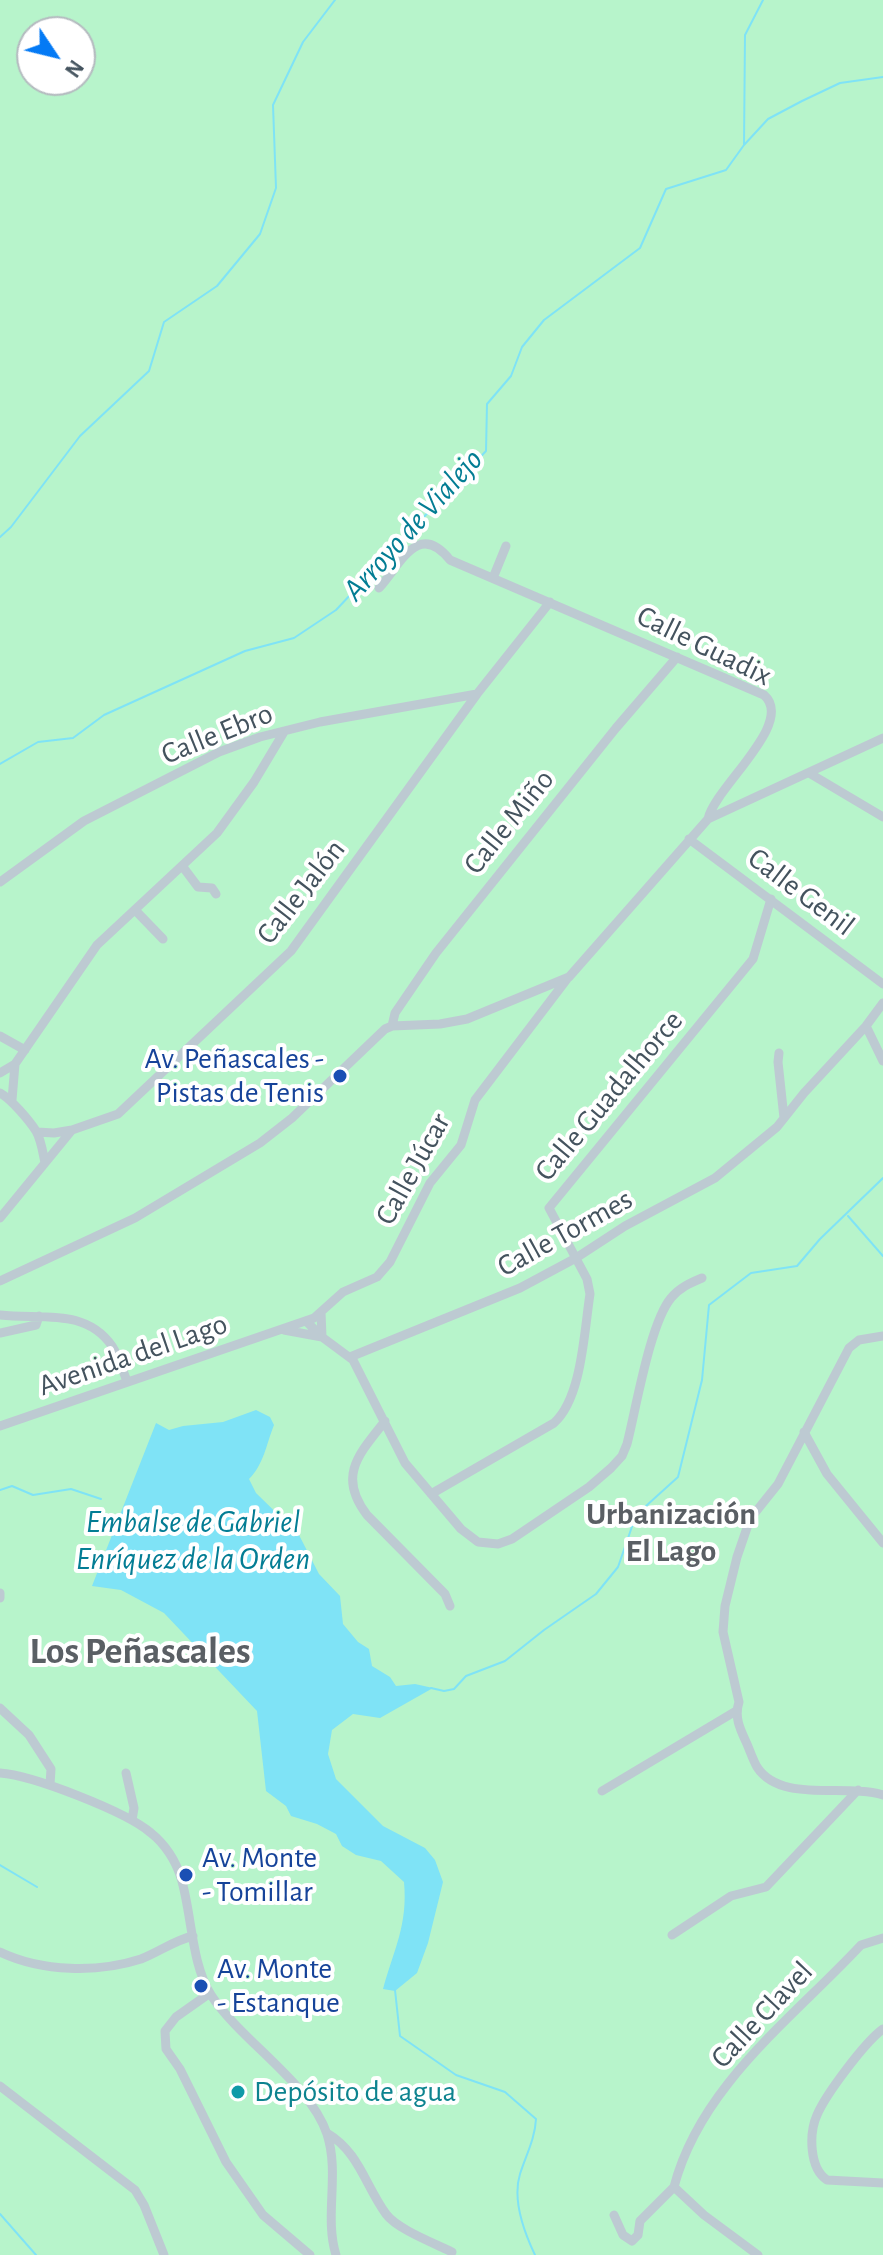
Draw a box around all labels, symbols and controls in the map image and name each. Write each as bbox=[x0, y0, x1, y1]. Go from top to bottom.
north arrow bbox=[16, 16, 96, 96]
text: N bbox=[61, 56, 87, 81]
water label: Arroyo de Vialejo bbox=[335, 441, 491, 609]
street label: Calle Guadix bbox=[631, 598, 777, 694]
street label: Calle Ebro bbox=[156, 695, 278, 773]
street label: Calle Miño bbox=[456, 762, 562, 882]
street label: Calle Jalón bbox=[249, 832, 353, 952]
street label: Calle Genil bbox=[740, 840, 862, 944]
street label: Calle Guadalhorce bbox=[527, 1003, 691, 1189]
place label: Av. Peñascales - Pistas de Tenis bbox=[145, 1041, 324, 1112]
marker: Av. Peñascales - Pistas de Tenis bbox=[331, 1067, 349, 1085]
street label: Calle Júcar bbox=[368, 1107, 458, 1231]
street label: Calle Tormes bbox=[491, 1181, 639, 1285]
street label: Avenida del Lago bbox=[34, 1306, 232, 1404]
district label: Urbanización El Lago bbox=[586, 1495, 756, 1570]
water label: Embalse de Gabriel Enríquez de la Orden bbox=[76, 1503, 310, 1578]
district label: Los Peñascales bbox=[29, 1629, 251, 1675]
place label: Av. Monte - Tomillar bbox=[202, 1840, 317, 1910]
marker: Av. Monte - Tomillar bbox=[177, 1866, 195, 1884]
place label: Av. Monte - Estanque bbox=[217, 1951, 340, 2022]
street label: Calle Clavel bbox=[703, 1954, 821, 2076]
marker: Av. Monte - Estanque bbox=[192, 1977, 210, 1995]
place label: Depósito de agua bbox=[254, 2074, 456, 2110]
marker: Depósito de agua bbox=[229, 2083, 247, 2101]

